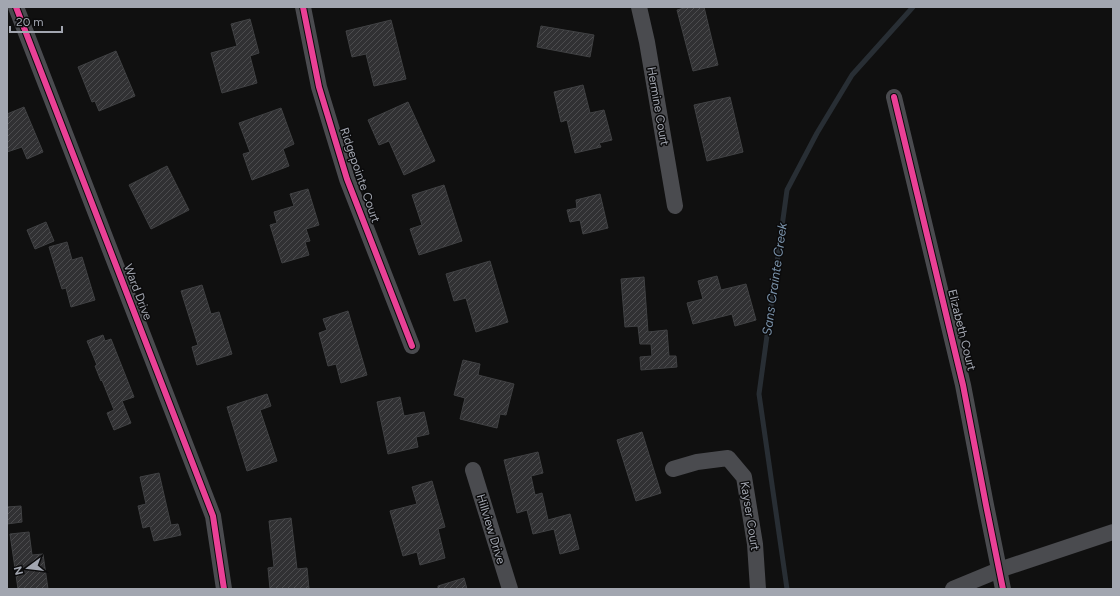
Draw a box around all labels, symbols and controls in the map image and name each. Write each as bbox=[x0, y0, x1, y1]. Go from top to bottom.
scale bar bbox=[10, 8, 62, 34]
text: 20 m bbox=[16, 15, 44, 29]
street label: Hermine Court bbox=[644, 66, 672, 147]
street label: Ridgepointe Court bbox=[337, 126, 383, 225]
water label: Sans Crainte Creek bbox=[759, 221, 790, 336]
street label: Ward Drive bbox=[121, 262, 155, 322]
street label: Elizabeth Court bbox=[945, 288, 979, 373]
street label: Kayser Court bbox=[738, 481, 762, 552]
street label: Hillview Drive bbox=[474, 492, 508, 566]
north arrow bbox=[8, 548, 48, 588]
text: N bbox=[11, 565, 26, 576]

